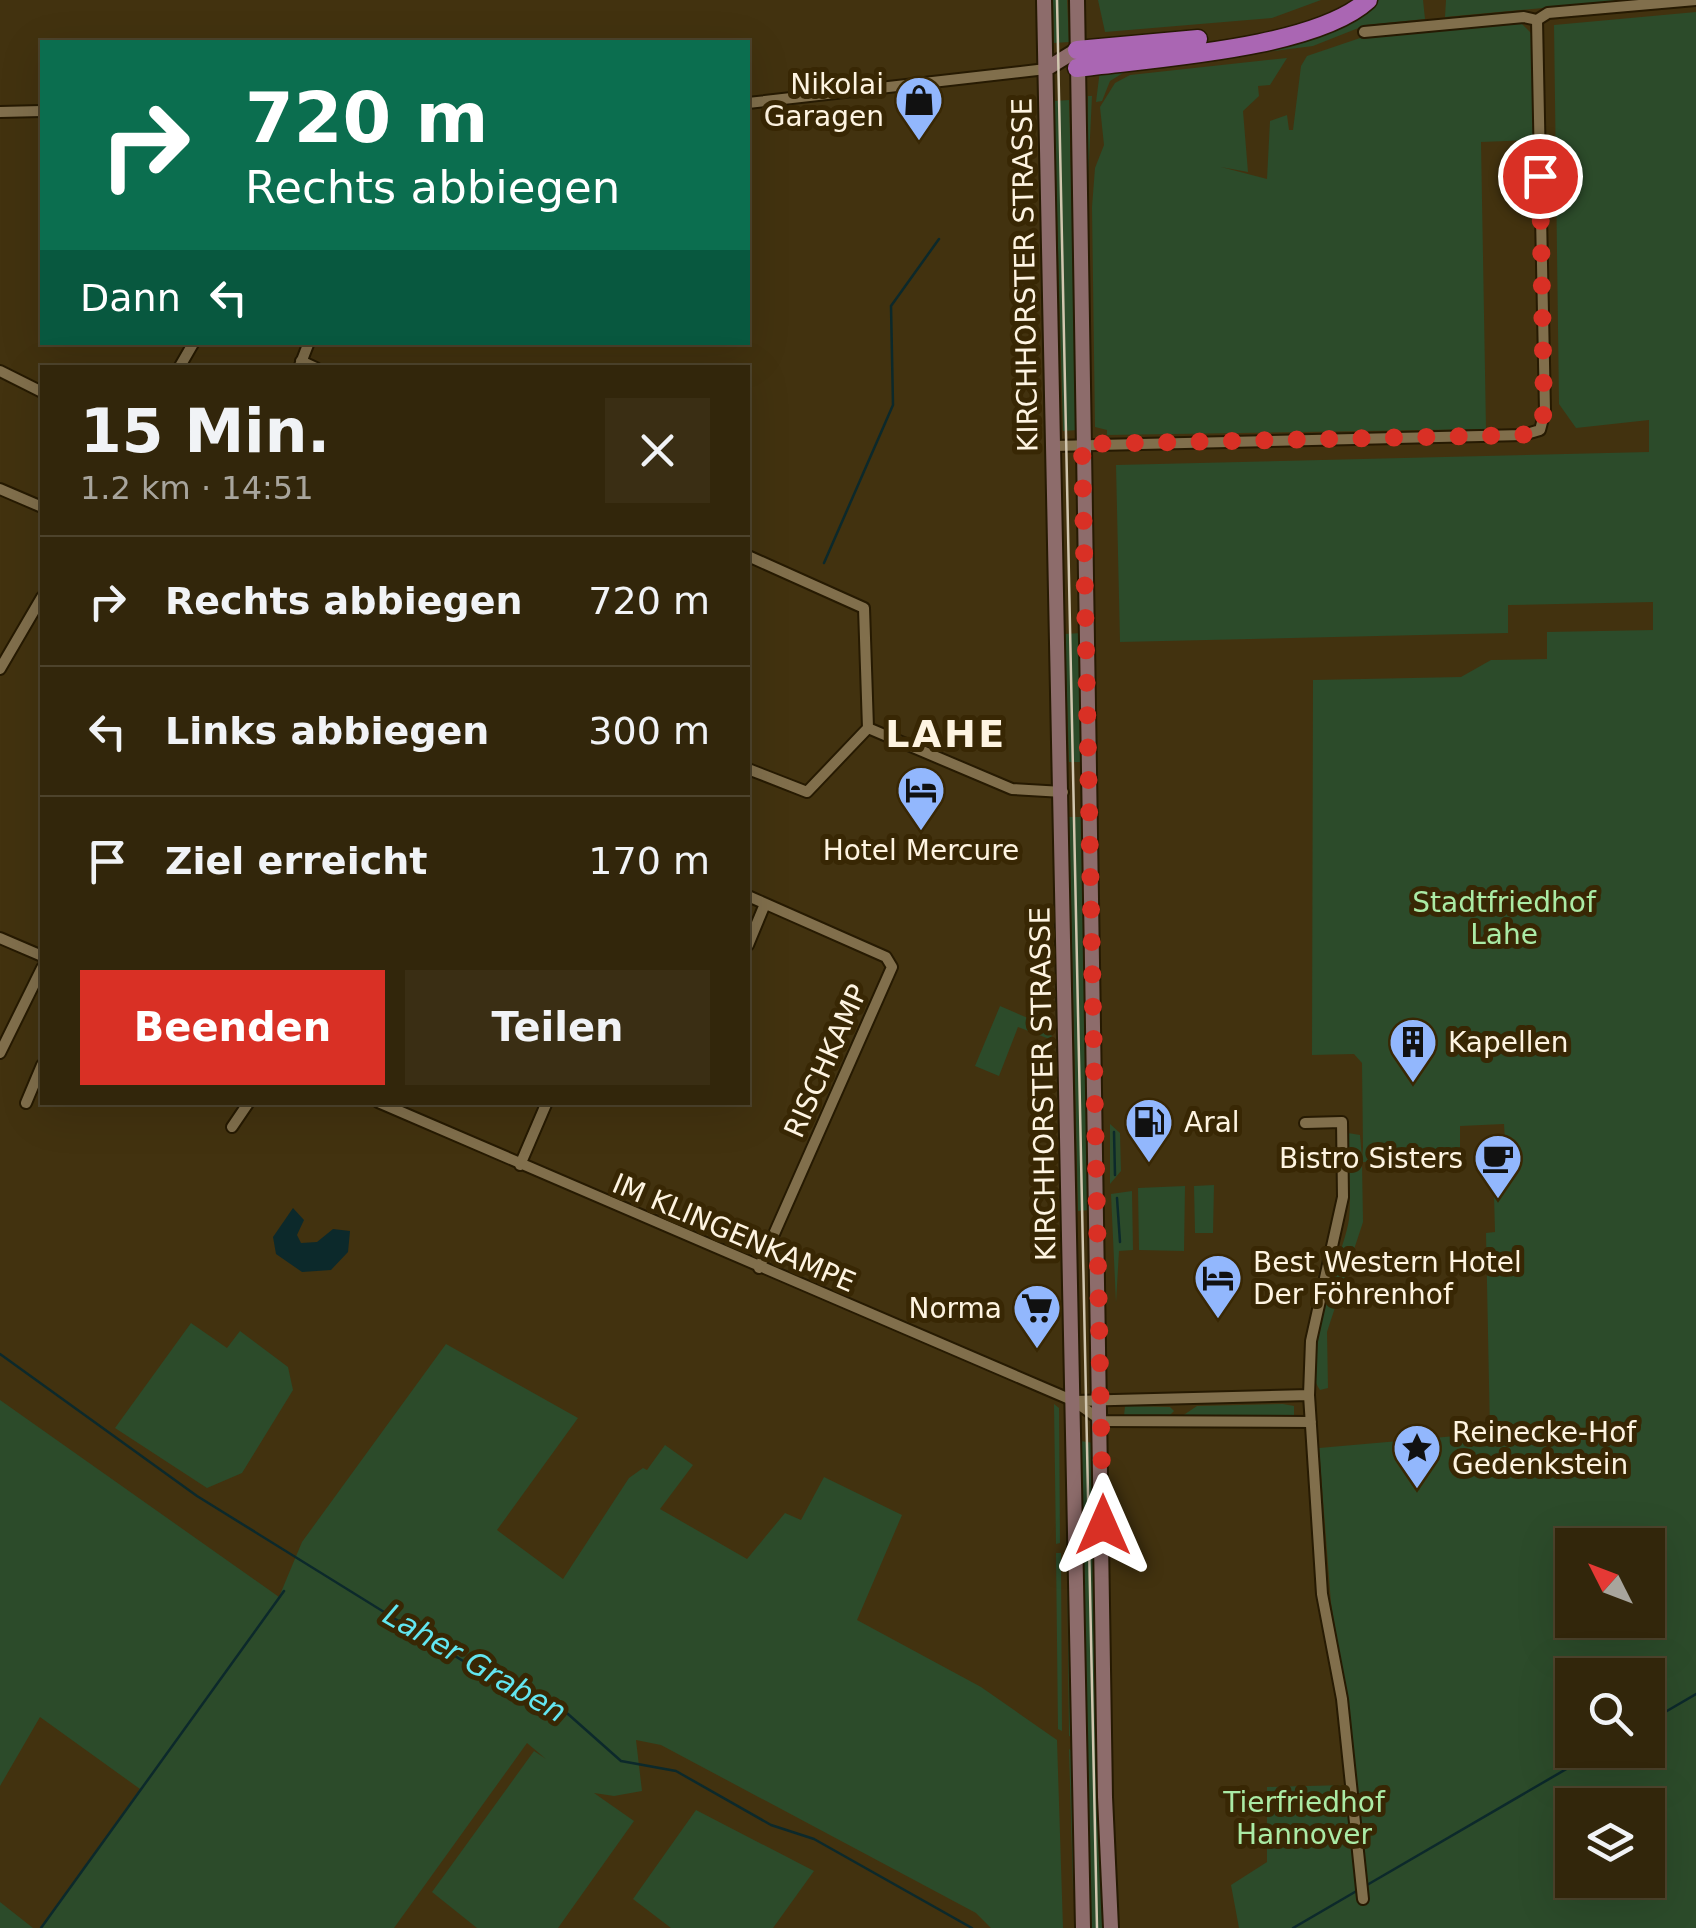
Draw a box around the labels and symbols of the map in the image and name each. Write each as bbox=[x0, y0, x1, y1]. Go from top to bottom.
place label: Nikolai Garagen bbox=[764, 68, 884, 133]
shop icon: Nikolai Garagen bbox=[893, 74, 945, 142]
street label: KIRCHHORSTER STRASSE bbox=[1005, 98, 1045, 452]
pin bbox=[1498, 134, 1583, 219]
district label: LAHE bbox=[885, 712, 1007, 756]
hotel icon: Hotel Mercure bbox=[895, 764, 947, 832]
place label: Hotel Mercure bbox=[823, 834, 1019, 867]
park label: Stadtfriedhof Lahe bbox=[1412, 886, 1597, 951]
street label: KIRCHHORSTER STRASSE bbox=[1023, 907, 1063, 1261]
street label: RISCHKAMP bbox=[778, 979, 874, 1143]
building icon: Kapellen bbox=[1387, 1016, 1439, 1084]
place label: Kapellen bbox=[1448, 1026, 1569, 1059]
fuel station icon: Aral bbox=[1123, 1096, 1175, 1164]
place label: Aral bbox=[1184, 1106, 1240, 1139]
cafe icon: Bistro Sisters bbox=[1472, 1132, 1524, 1200]
place label: Bistro Sisters bbox=[1279, 1142, 1463, 1175]
street label: IM KLINGENKAMPE bbox=[608, 1167, 860, 1299]
place label: Best Western Hotel Der Föhrenhof bbox=[1253, 1246, 1522, 1311]
hotel icon: Best Western Hotel Der Föhrenhof bbox=[1192, 1252, 1244, 1320]
supermarket icon: Norma bbox=[1011, 1282, 1063, 1350]
place label: Norma bbox=[908, 1292, 1002, 1325]
place label: Reinecke-Hof Gedenkstein bbox=[1452, 1416, 1637, 1481]
place icon: Reinecke-Hof Gedenkstein bbox=[1391, 1422, 1443, 1490]
position arrow bbox=[1051, 1473, 1155, 1577]
north arrow bbox=[1555, 1528, 1665, 1638]
water label: Laher Graben bbox=[378, 1597, 572, 1729]
park label: Tierfriedhof Hannover bbox=[1222, 1786, 1386, 1851]

